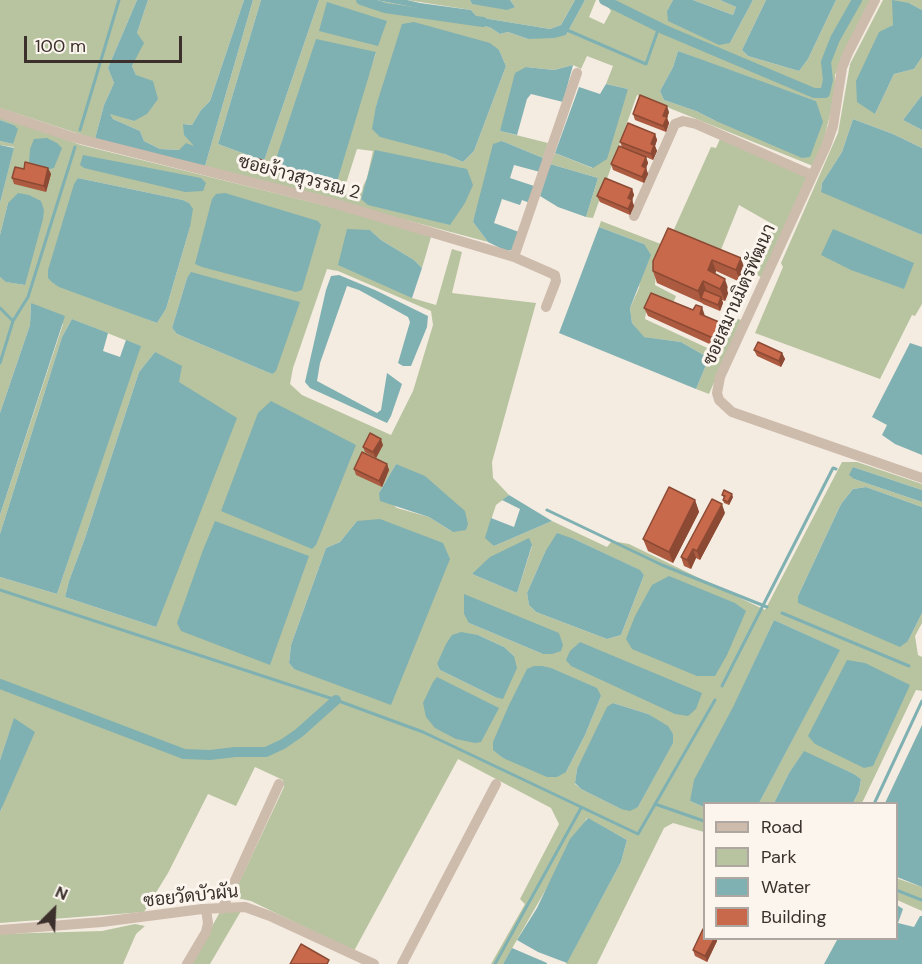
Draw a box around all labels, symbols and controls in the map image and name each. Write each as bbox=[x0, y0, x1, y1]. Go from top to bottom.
scale bar bbox=[27, 24, 184, 62]
text: 100 m bbox=[35, 34, 86, 58]
street label: ซอยง้าวสุวรรณ 2 bbox=[236, 151, 362, 205]
street label: ซอยสมานมิตรพัฒนา bbox=[699, 221, 781, 369]
legend bbox=[703, 802, 898, 940]
text: Road bbox=[761, 815, 803, 839]
text: Park bbox=[761, 845, 797, 869]
text: Water bbox=[761, 875, 811, 899]
north arrow bbox=[24, 880, 84, 940]
text: N bbox=[52, 881, 71, 905]
street label: ซอยวัดบัวผัน bbox=[142, 881, 240, 913]
text: Building bbox=[761, 905, 826, 929]

